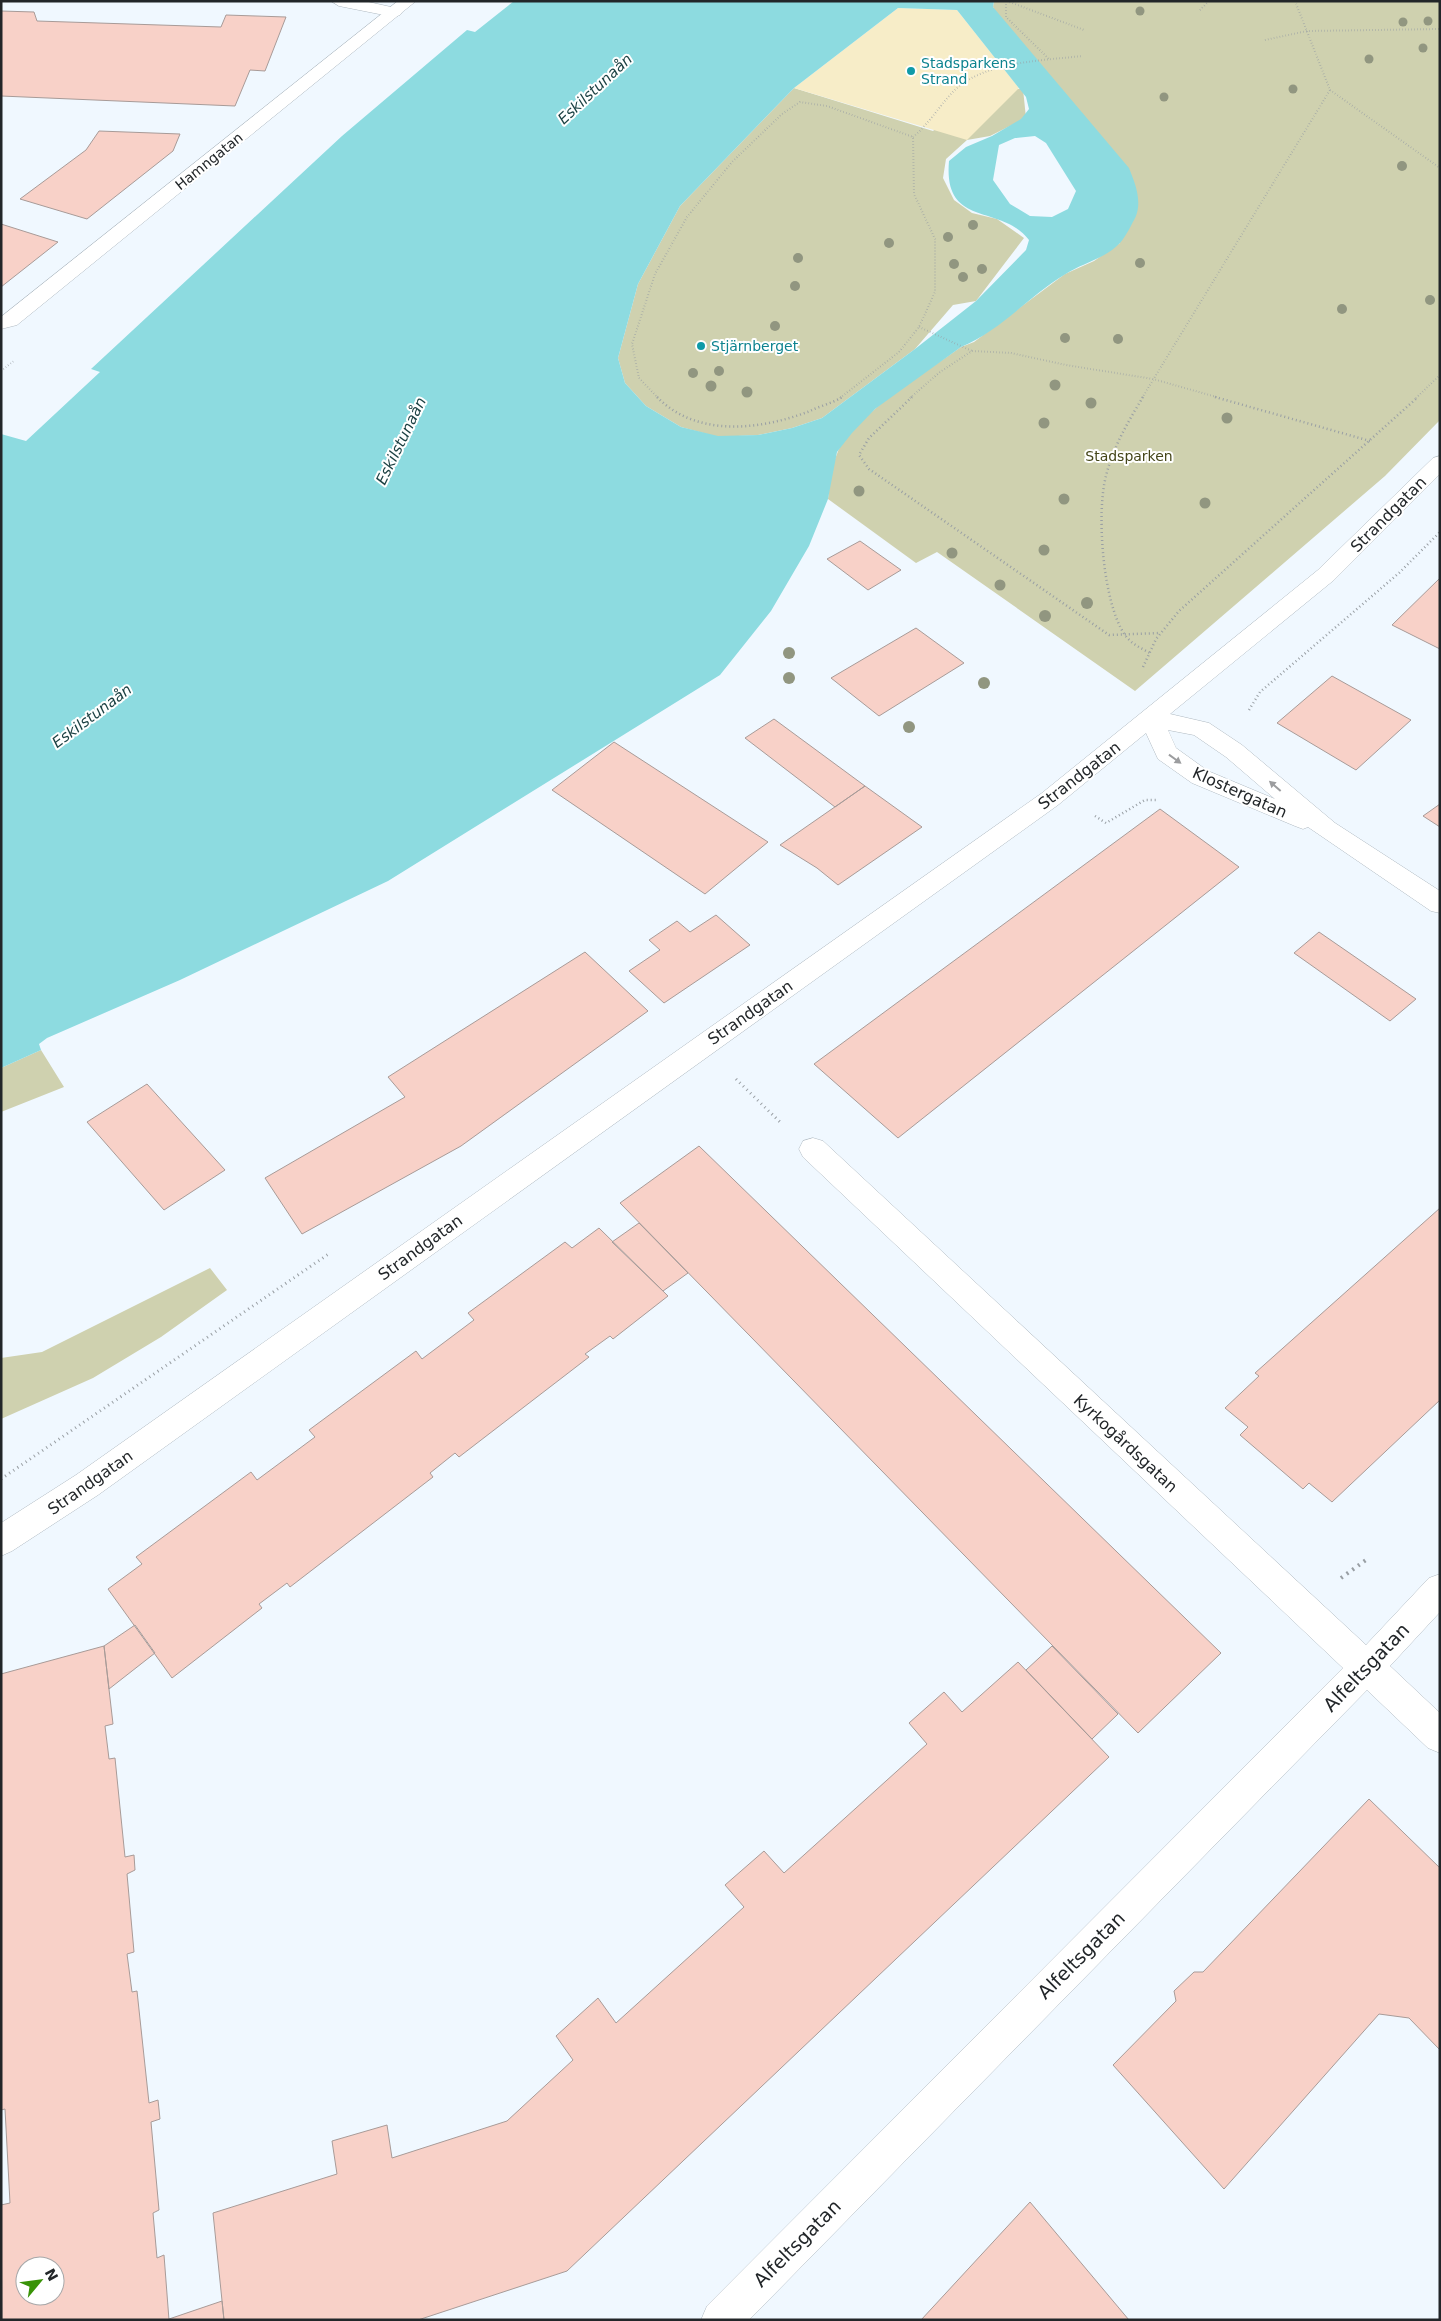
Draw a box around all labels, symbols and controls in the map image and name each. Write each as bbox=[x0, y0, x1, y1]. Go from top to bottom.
water label: Eskilstunaån bbox=[554, 50, 636, 128]
place label: Stadsparkens Strand bbox=[921, 55, 1016, 87]
marker: Stadsparkens Strand bbox=[905, 65, 917, 77]
street label: Hamngatan bbox=[172, 129, 246, 193]
place label: Stjärnberget bbox=[711, 338, 799, 354]
marker: Stjärnberget bbox=[695, 340, 707, 352]
water label: Eskilstunaån bbox=[372, 394, 430, 488]
park label: Stadsparken bbox=[1085, 448, 1173, 464]
street label: Strandgatan bbox=[1347, 473, 1430, 556]
water label: Eskilstunaån bbox=[49, 680, 135, 752]
street label: Strandgatan bbox=[1034, 737, 1124, 813]
one-way arrow bbox=[1168, 754, 1182, 764]
street label: Klostergatan bbox=[1189, 763, 1290, 822]
one-way arrow bbox=[1269, 781, 1282, 792]
street label: Strandgatan bbox=[704, 976, 796, 1049]
street label: Strandgatan bbox=[375, 1211, 466, 1284]
street label: Kyrkogårdsgatan bbox=[1070, 1390, 1181, 1496]
street label: Strandgatan bbox=[44, 1446, 136, 1519]
street label: Alfeltsgatan bbox=[1318, 1618, 1414, 1716]
street label: Alfeltsgatan bbox=[1033, 1907, 1129, 2003]
street label: Alfeltsgatan bbox=[749, 2195, 845, 2291]
north arrow bbox=[15, 2256, 65, 2306]
text: N bbox=[42, 2266, 61, 2284]

